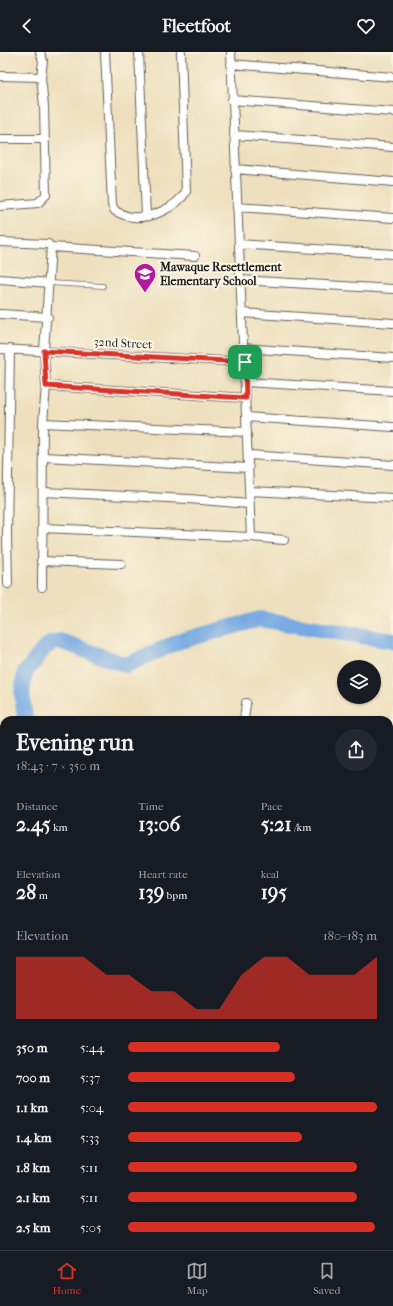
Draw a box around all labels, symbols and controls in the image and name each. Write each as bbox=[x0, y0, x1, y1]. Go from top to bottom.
icon: back bbox=[16, 15, 38, 37]
icon: heart bbox=[355, 15, 377, 37]
text: Fleetfoot bbox=[162, 16, 231, 37]
place label: Mawaque Resettlement Elementary School bbox=[159, 260, 282, 289]
school or university icon: Mawaque Resettlement Elementary School bbox=[132, 261, 158, 294]
street label: 32nd Street bbox=[93, 334, 153, 352]
pin bbox=[228, 345, 262, 379]
icon: arrive bbox=[234, 351, 256, 373]
map controls bbox=[337, 660, 381, 704]
button: layers bbox=[337, 660, 381, 704]
button: share bbox=[335, 729, 377, 771]
text: Evening run bbox=[16, 730, 134, 756]
text: 18:43 · 7 × 350 m bbox=[16, 758, 100, 773]
text: Distance bbox=[16, 800, 57, 813]
text: Time bbox=[138, 800, 163, 813]
text: Pace bbox=[261, 800, 283, 813]
text: 2.45 bbox=[16, 813, 51, 836]
text: 13:06 bbox=[138, 813, 180, 836]
text: 5:21 bbox=[261, 813, 292, 836]
text: km bbox=[51, 821, 68, 834]
text: /km bbox=[292, 821, 311, 834]
text: Elevation bbox=[16, 868, 60, 881]
text: Heart rate bbox=[138, 868, 188, 881]
text: kcal bbox=[261, 868, 279, 881]
text: 28 bbox=[16, 881, 36, 904]
text: 139 bbox=[138, 881, 164, 904]
text: 195 bbox=[261, 881, 287, 904]
text: m bbox=[36, 889, 48, 902]
text: bpm bbox=[164, 889, 187, 902]
text: Elevation bbox=[16, 928, 69, 943]
text: 180–183 m bbox=[323, 928, 377, 943]
text: 350 m bbox=[16, 1040, 48, 1055]
text: 5:44 bbox=[80, 1040, 104, 1055]
text: 700 m bbox=[16, 1070, 50, 1085]
text: 5:37 bbox=[80, 1070, 100, 1085]
text: 1.1 km bbox=[16, 1100, 48, 1115]
text: 5:04 bbox=[80, 1100, 103, 1115]
text: 1.4 km bbox=[16, 1130, 51, 1145]
text: 5:33 bbox=[80, 1130, 99, 1145]
text: 1.8 km bbox=[16, 1160, 50, 1175]
text: 5:11 bbox=[80, 1160, 98, 1175]
text: 2.1 km bbox=[16, 1190, 50, 1205]
text: 5:11 bbox=[80, 1190, 98, 1205]
text: 2.5 km bbox=[16, 1220, 51, 1235]
text: 5:05 bbox=[80, 1220, 102, 1235]
tab: Home bbox=[53, 1260, 81, 1297]
tab: Map bbox=[186, 1260, 208, 1297]
tab: Saved bbox=[313, 1260, 340, 1297]

